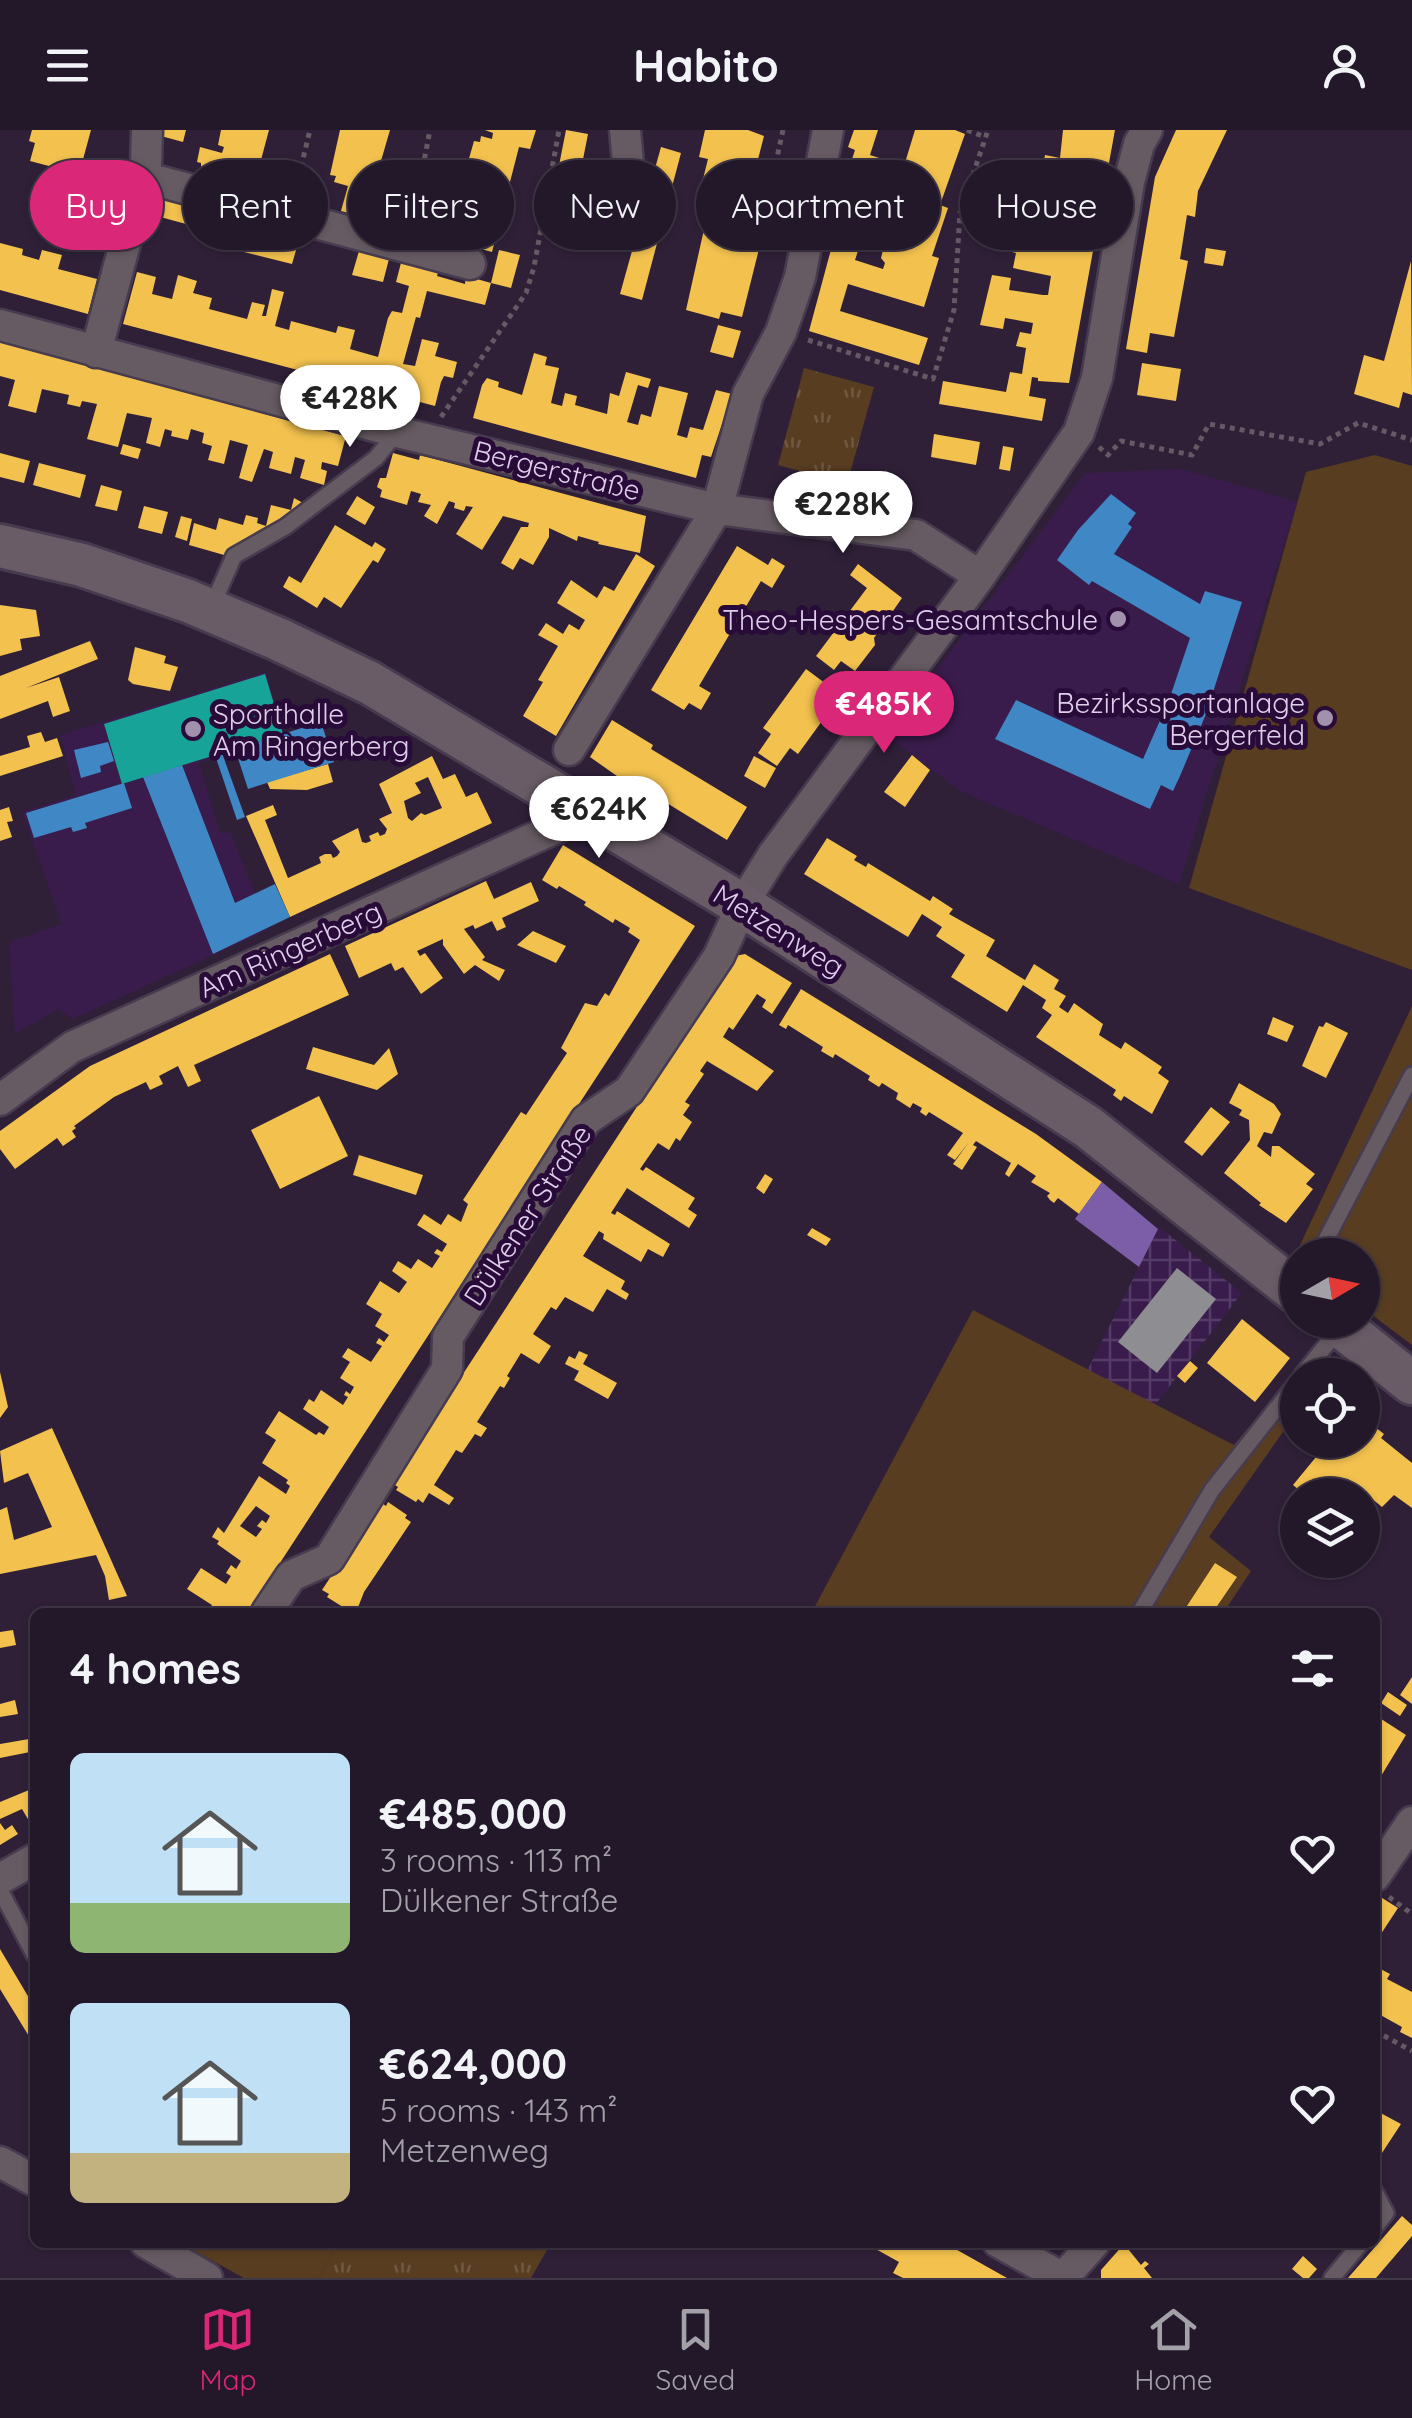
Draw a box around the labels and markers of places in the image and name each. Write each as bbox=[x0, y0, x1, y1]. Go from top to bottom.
pin: €428K bbox=[280, 365, 420, 450]
pin: €228K bbox=[773, 471, 913, 556]
place label: Theo-Hespers-Gesamtschule bbox=[722, 602, 1098, 637]
marker: Theo-Hespers-Gesamtschule bbox=[1107, 608, 1129, 630]
pin: €485K bbox=[814, 671, 954, 756]
place label: Bezirkssportanlage Bergerfeld bbox=[1056, 685, 1305, 752]
place label: Sporthalle Am Ringerberg bbox=[213, 696, 409, 763]
marker: Bezirkssportanlage Bergerfeld bbox=[1314, 707, 1336, 729]
marker: Sporthalle Am Ringerberg bbox=[182, 718, 204, 740]
pin: €624K bbox=[529, 776, 669, 861]

